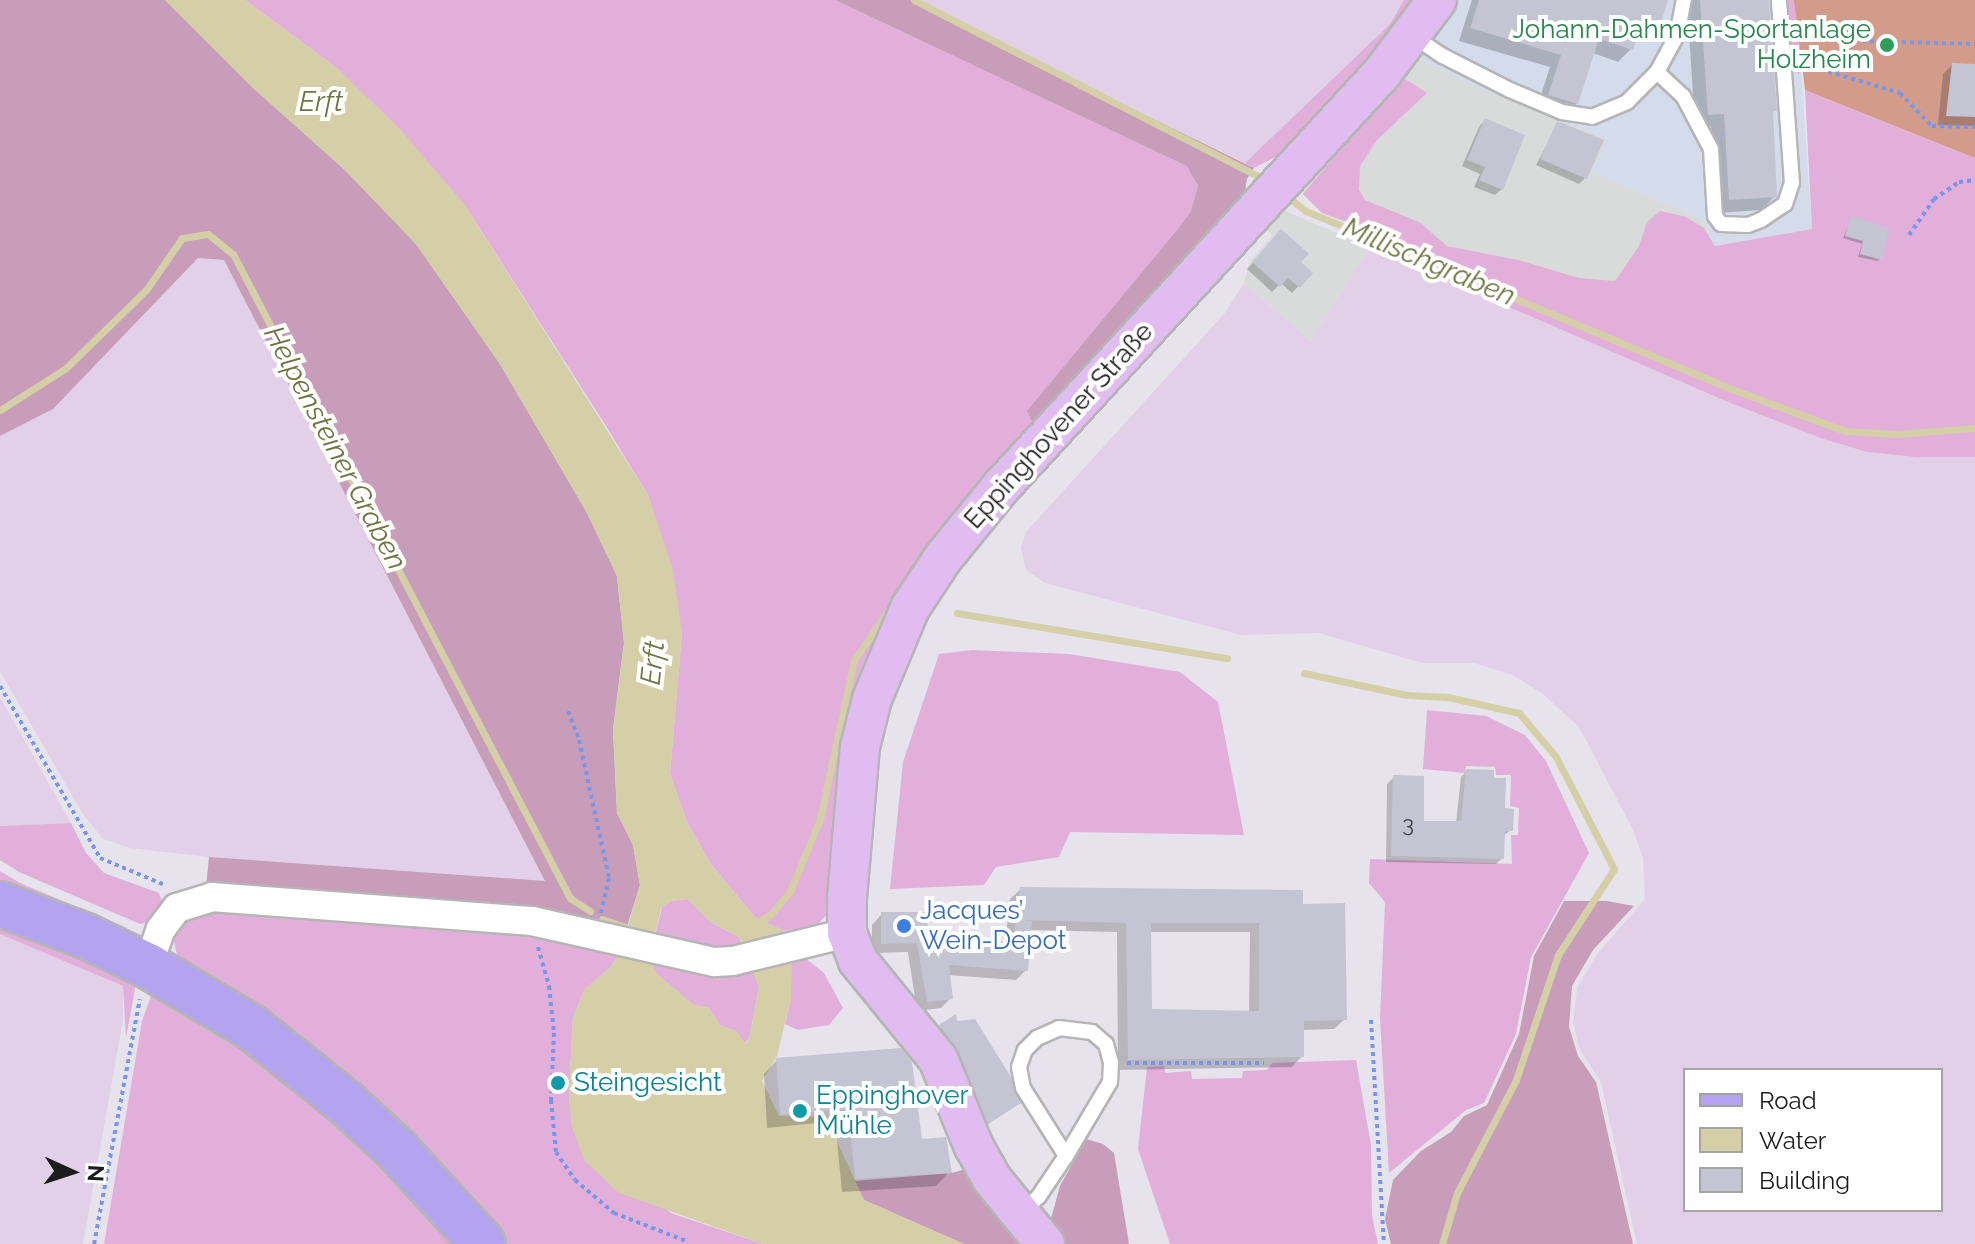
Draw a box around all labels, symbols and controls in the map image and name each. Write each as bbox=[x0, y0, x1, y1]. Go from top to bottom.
place label: Johann-Dahmen-Sportanlage Holzheim bbox=[1512, 14, 1871, 76]
marker: Johann-Dahmen-Sportanlage Holzheim bbox=[1878, 36, 1896, 54]
water label: Erft bbox=[299, 85, 343, 119]
water label: Millischgraben bbox=[1338, 211, 1520, 313]
street label: Eppinghovener Straße bbox=[958, 316, 1160, 536]
water label: Helpensteiner Graben bbox=[256, 320, 414, 576]
water label: Erft bbox=[634, 639, 672, 687]
house number: 3 bbox=[1402, 812, 1414, 838]
place label: Jacques’ Wein-Depot bbox=[920, 895, 1066, 956]
marker: Jacques’ Wein-Depot bbox=[895, 917, 913, 935]
place label: Steingesicht bbox=[574, 1067, 722, 1099]
legend bbox=[1683, 1068, 1943, 1212]
marker: Steingesicht bbox=[549, 1074, 567, 1092]
place label: Eppinghover Mühle bbox=[816, 1080, 969, 1142]
text: Road bbox=[1759, 1086, 1817, 1115]
marker: Eppinghover Mühle bbox=[791, 1102, 809, 1120]
text: Water bbox=[1759, 1126, 1826, 1155]
north arrow bbox=[32, 1132, 112, 1212]
text: N bbox=[83, 1164, 109, 1182]
text: Building bbox=[1759, 1166, 1850, 1195]

